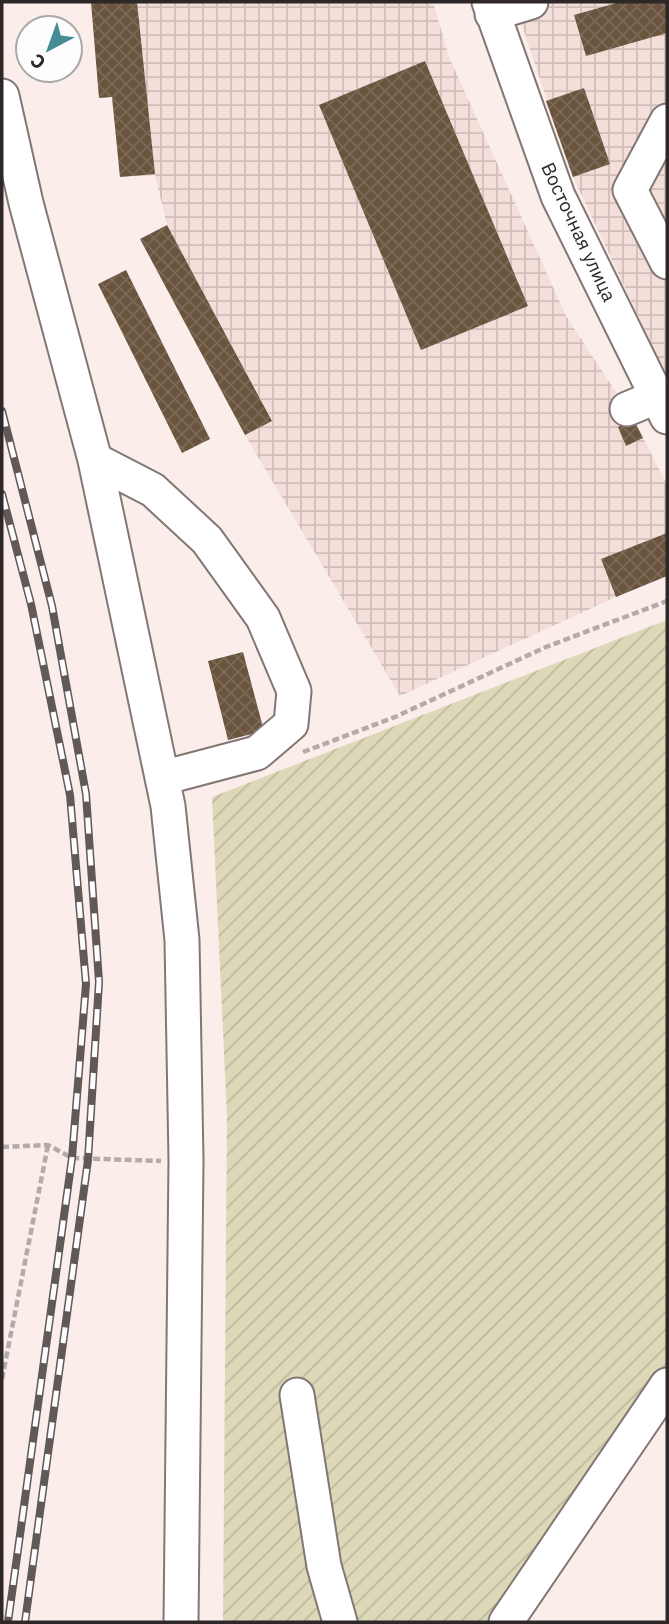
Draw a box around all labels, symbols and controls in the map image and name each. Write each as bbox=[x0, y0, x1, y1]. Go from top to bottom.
north arrow bbox=[14, 14, 84, 84]
text: С bbox=[25, 49, 50, 75]
street label: Восточная улица bbox=[536, 159, 622, 305]

